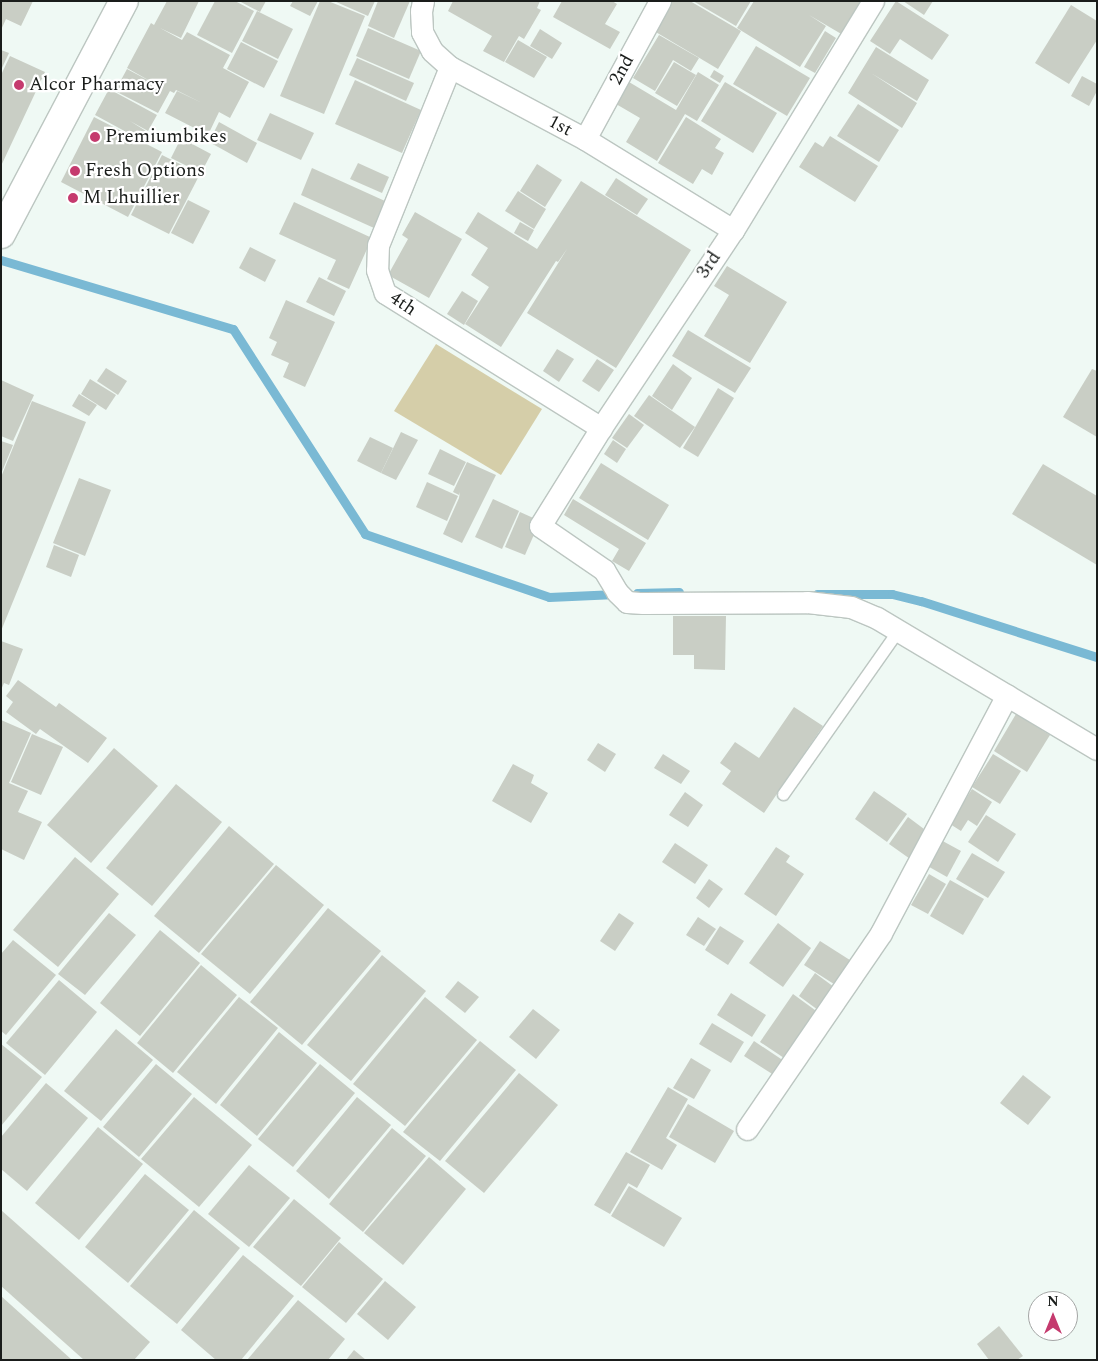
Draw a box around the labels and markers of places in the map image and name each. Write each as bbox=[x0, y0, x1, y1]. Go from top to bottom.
place label: Alcor Pharmacy bbox=[29, 74, 164, 96]
marker: Alcor Pharmacy bbox=[13, 79, 25, 91]
place label: Premiumbikes bbox=[105, 126, 227, 148]
marker: Premiumbikes bbox=[89, 131, 101, 143]
place label: Fresh Options bbox=[85, 160, 205, 182]
marker: Fresh Options bbox=[69, 165, 81, 177]
place label: M Lhuillier bbox=[83, 187, 180, 209]
marker: M Lhuillier bbox=[67, 192, 79, 204]

